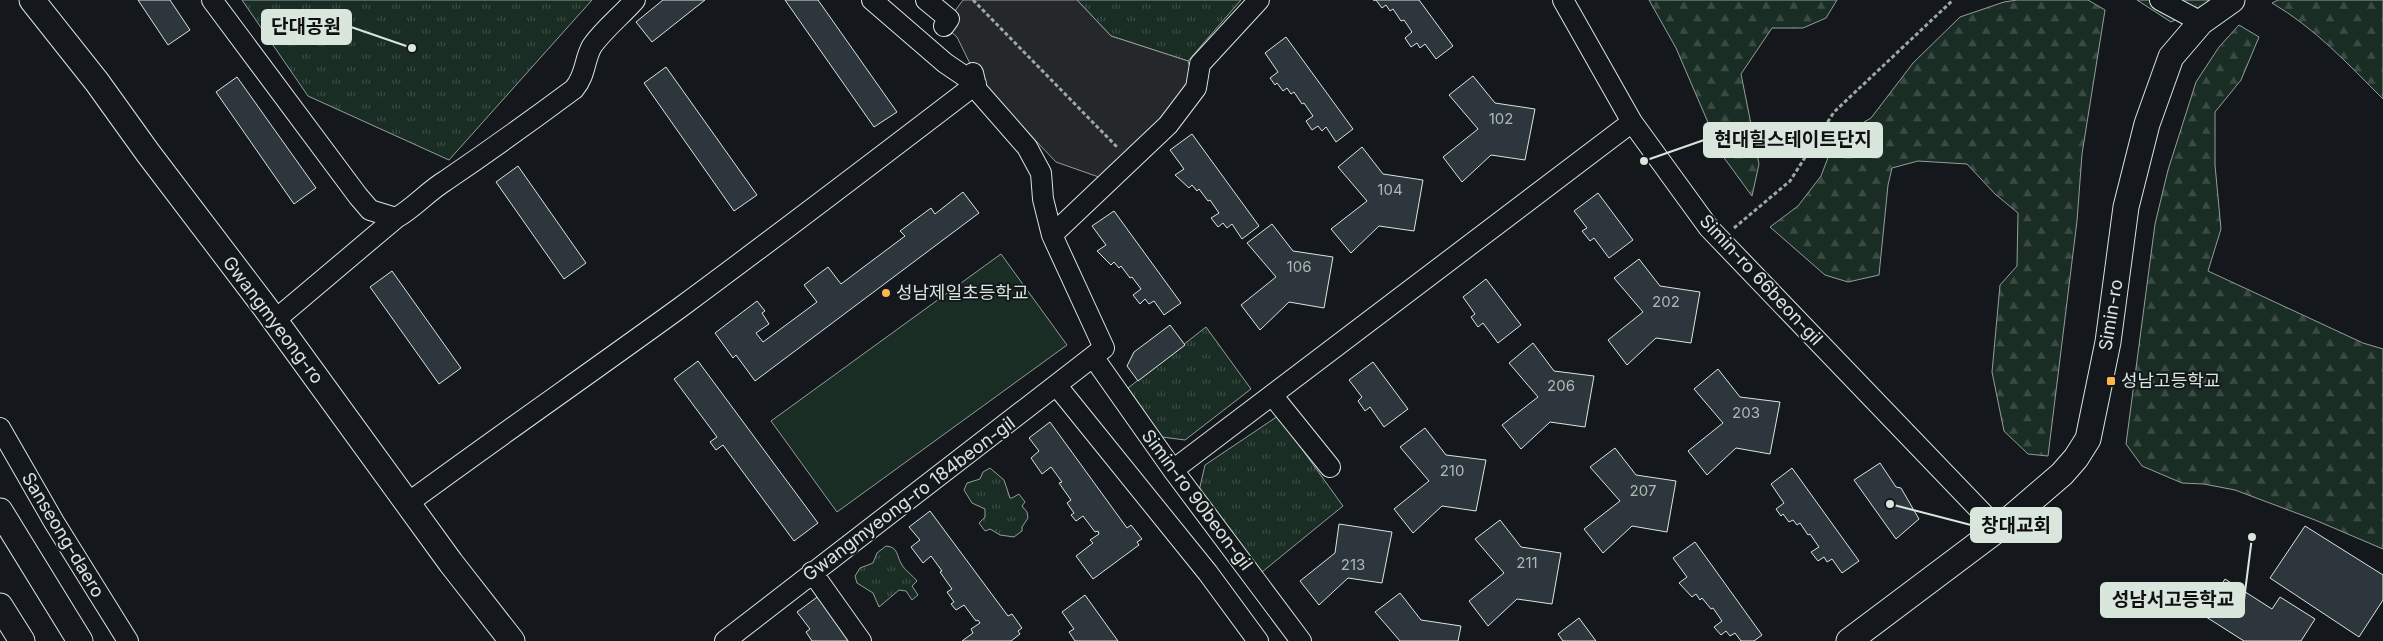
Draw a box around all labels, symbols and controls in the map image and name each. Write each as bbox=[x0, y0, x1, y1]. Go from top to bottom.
callout: 단대공원 bbox=[262, 10, 351, 44]
text: 단대공원 bbox=[271, 15, 341, 38]
house number: 102 bbox=[1489, 109, 1513, 128]
callout: 현대힐스테이트단지 bbox=[1704, 123, 1882, 157]
text: 현대힐스테이트단지 bbox=[1714, 128, 1872, 151]
house number: 104 bbox=[1377, 180, 1403, 199]
street label: Simin-ro 66beon-gil bbox=[1696, 210, 1827, 349]
street label: Gwangmyeong-ro bbox=[219, 252, 328, 387]
house number: 106 bbox=[1287, 257, 1311, 276]
street label: Simin-ro bbox=[2094, 278, 2127, 352]
place label: 성남제일초등학교 bbox=[896, 282, 1028, 303]
marker: 성남제일초등학교 bbox=[880, 287, 892, 299]
house number: 202 bbox=[1652, 292, 1680, 311]
place label: 성남고등학교 bbox=[2121, 370, 2220, 391]
marker: 성남고등학교 bbox=[2105, 375, 2117, 387]
house number: 206 bbox=[1547, 376, 1575, 395]
house number: 203 bbox=[1732, 403, 1760, 422]
street label: Gwangmyeong-ro 184beon-gil bbox=[799, 412, 1019, 585]
street label: Simin-ro 90beon-gil bbox=[1138, 425, 1257, 574]
house number: 210 bbox=[1440, 461, 1464, 480]
street label: Sanseong-daero bbox=[18, 469, 109, 601]
house number: 207 bbox=[1630, 481, 1656, 500]
callout: 창대교회 bbox=[1971, 508, 2061, 542]
text: 창대교회 bbox=[1981, 514, 2051, 537]
house number: 211 bbox=[1516, 553, 1538, 572]
house number: 213 bbox=[1341, 555, 1365, 574]
callout: 성남서고등학교 bbox=[2101, 583, 2244, 617]
text: 성남서고등학교 bbox=[2112, 588, 2234, 611]

